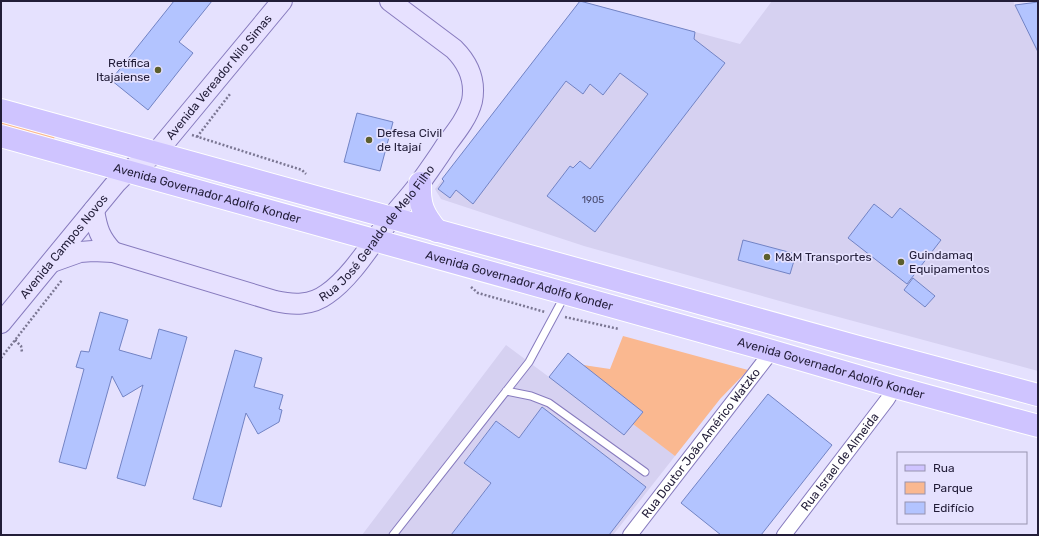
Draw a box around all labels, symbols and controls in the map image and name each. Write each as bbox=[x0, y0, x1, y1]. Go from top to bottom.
street label: Avenida Vereador Nilo Simas bbox=[163, 12, 275, 143]
place label: Retífica Itajaiense bbox=[96, 56, 150, 84]
marker: Retífica Itajaiense bbox=[153, 65, 163, 75]
place label: Defesa Civil de Itajaí bbox=[377, 126, 442, 154]
marker: Defesa Civil de Itajaí bbox=[364, 135, 374, 145]
street label: Avenida Governador Adolfo Konder bbox=[112, 161, 303, 226]
street label: Rua José Geraldo de Melo Filho bbox=[316, 162, 438, 304]
street label: Avenida Campos Novos bbox=[17, 192, 111, 301]
house number: 1905 bbox=[582, 194, 604, 206]
street label: Avenida Governador Adolfo Konder bbox=[424, 248, 615, 313]
place label: Guindamaq Equipamentos bbox=[909, 248, 990, 276]
place label: M&M Transportes bbox=[775, 250, 872, 264]
marker: M&M Transportes bbox=[762, 252, 772, 262]
marker: Guindamaq Equipamentos bbox=[896, 257, 906, 267]
street label: Avenida Governador Adolfo Konder bbox=[736, 335, 927, 402]
street label: Rua Doutor João Américo Watzko bbox=[639, 365, 763, 521]
street label: Rua Israel de Almeida bbox=[798, 410, 882, 514]
legend bbox=[897, 452, 1027, 524]
text: Rua bbox=[933, 461, 955, 475]
text: Parque bbox=[933, 481, 973, 495]
text: Edifício bbox=[933, 501, 974, 515]

